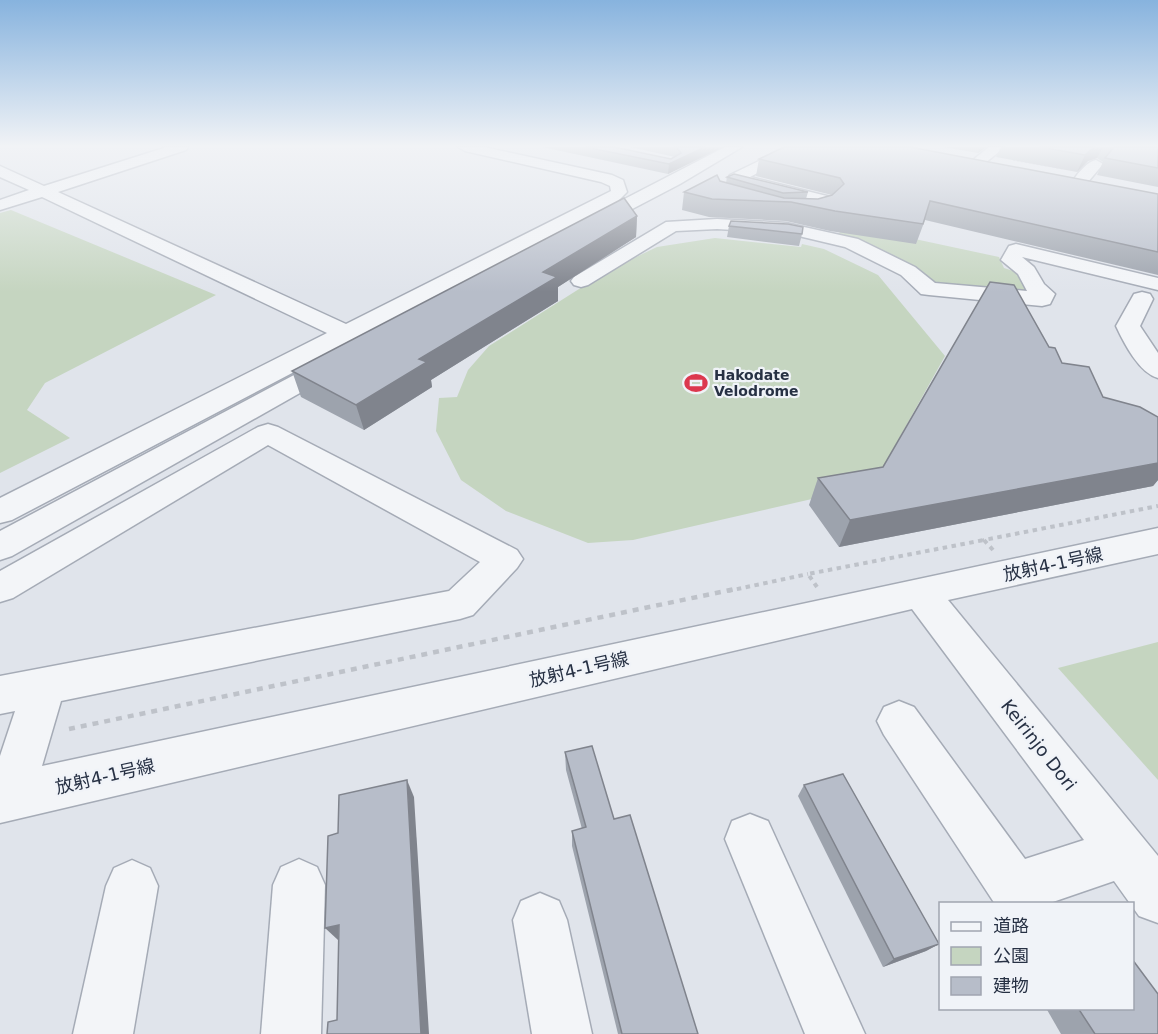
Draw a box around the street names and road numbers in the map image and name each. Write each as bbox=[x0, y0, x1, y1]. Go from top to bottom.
street label: 放射4-1号線 bbox=[1001, 543, 1105, 585]
street label: 放射4-1号線 bbox=[527, 647, 631, 691]
street label: Keirinjo Dori bbox=[997, 695, 1081, 795]
street label: 放射4-1号線 bbox=[53, 754, 157, 798]

